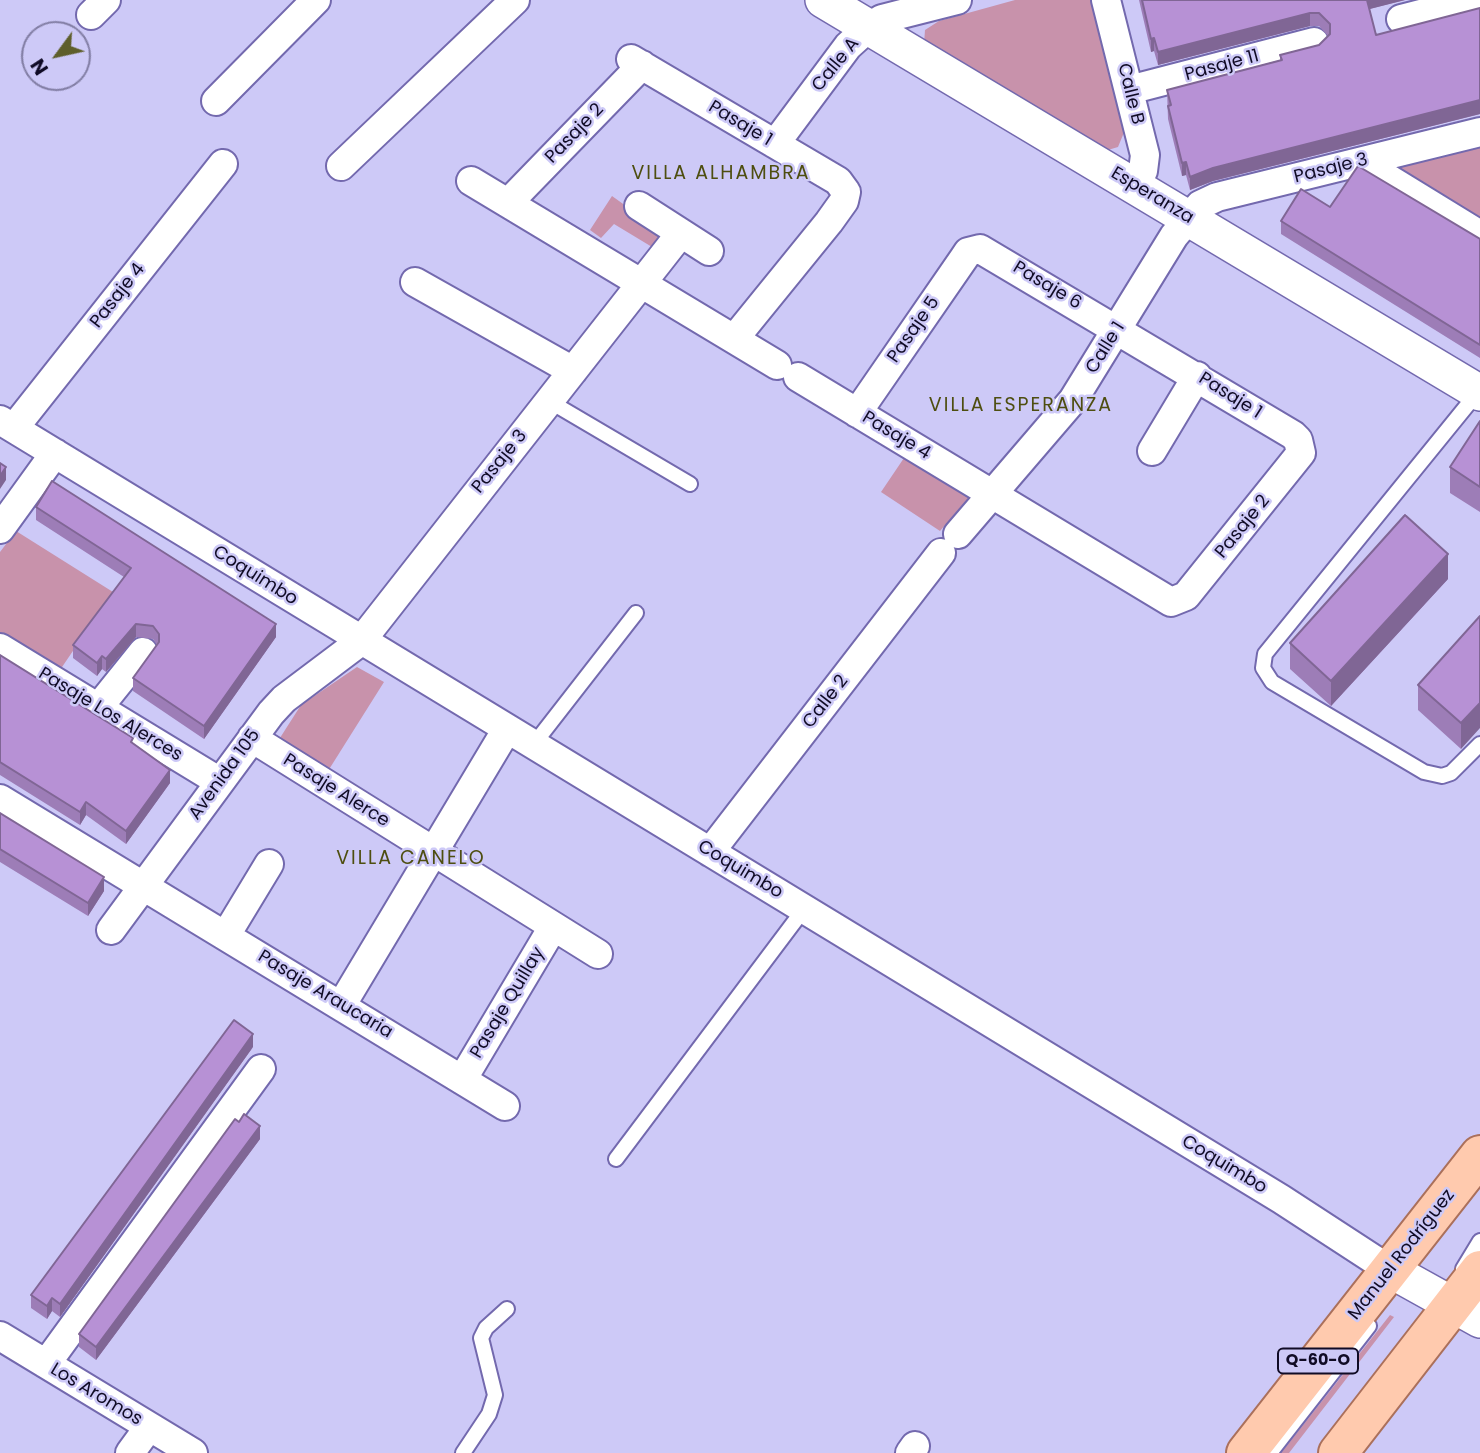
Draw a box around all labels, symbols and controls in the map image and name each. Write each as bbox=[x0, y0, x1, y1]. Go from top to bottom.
north arrow bbox=[21, 21, 91, 91]
street label: Calle A bbox=[808, 34, 864, 96]
street label: Pasaje 11 bbox=[1182, 46, 1262, 86]
text: N bbox=[24, 53, 55, 80]
street label: Calle B bbox=[1112, 61, 1148, 127]
street label: Pasaje 1 bbox=[704, 97, 776, 151]
street label: Pasaje 2 bbox=[541, 100, 609, 168]
street label: Pasaje 3 bbox=[1292, 149, 1370, 189]
district label: VILLA ALHAMBRA bbox=[633, 163, 809, 185]
street label: Esperanza bbox=[1107, 163, 1197, 229]
street label: Pasaje 6 bbox=[1009, 257, 1085, 315]
street label: Pasaje 4 bbox=[86, 259, 150, 333]
street label: Pasaje 5 bbox=[883, 293, 945, 367]
street label: Calle 1 bbox=[1082, 318, 1130, 378]
street label: Pasaje 1 bbox=[1194, 368, 1266, 424]
district label: VILLA ESPERANZA bbox=[931, 395, 1111, 417]
street label: Pasaje 4 bbox=[858, 407, 934, 465]
street label: Pasaje 3 bbox=[468, 426, 532, 498]
street label: Pasaje 2 bbox=[1211, 491, 1275, 563]
street label: Coquimbo bbox=[209, 541, 301, 611]
street label: Pasaje Los Alerces bbox=[34, 664, 186, 766]
street label: Calle 2 bbox=[799, 671, 853, 733]
street label: Avenida 105 bbox=[185, 725, 265, 825]
street label: Pasaje Alerce bbox=[279, 750, 393, 832]
street label: Coquimbo bbox=[693, 836, 787, 904]
district label: VILLA CANELO bbox=[338, 848, 484, 870]
street label: Pasaje Quillay bbox=[466, 943, 550, 1063]
street label: Pasaje Araucaria bbox=[254, 946, 396, 1044]
street label: Coquimbo bbox=[1177, 1131, 1271, 1199]
street label: Manuel Rodríguez bbox=[1344, 1185, 1460, 1325]
road number: Q-60-O bbox=[1278, 1348, 1358, 1373]
street label: Los Aromos bbox=[46, 1359, 146, 1431]

